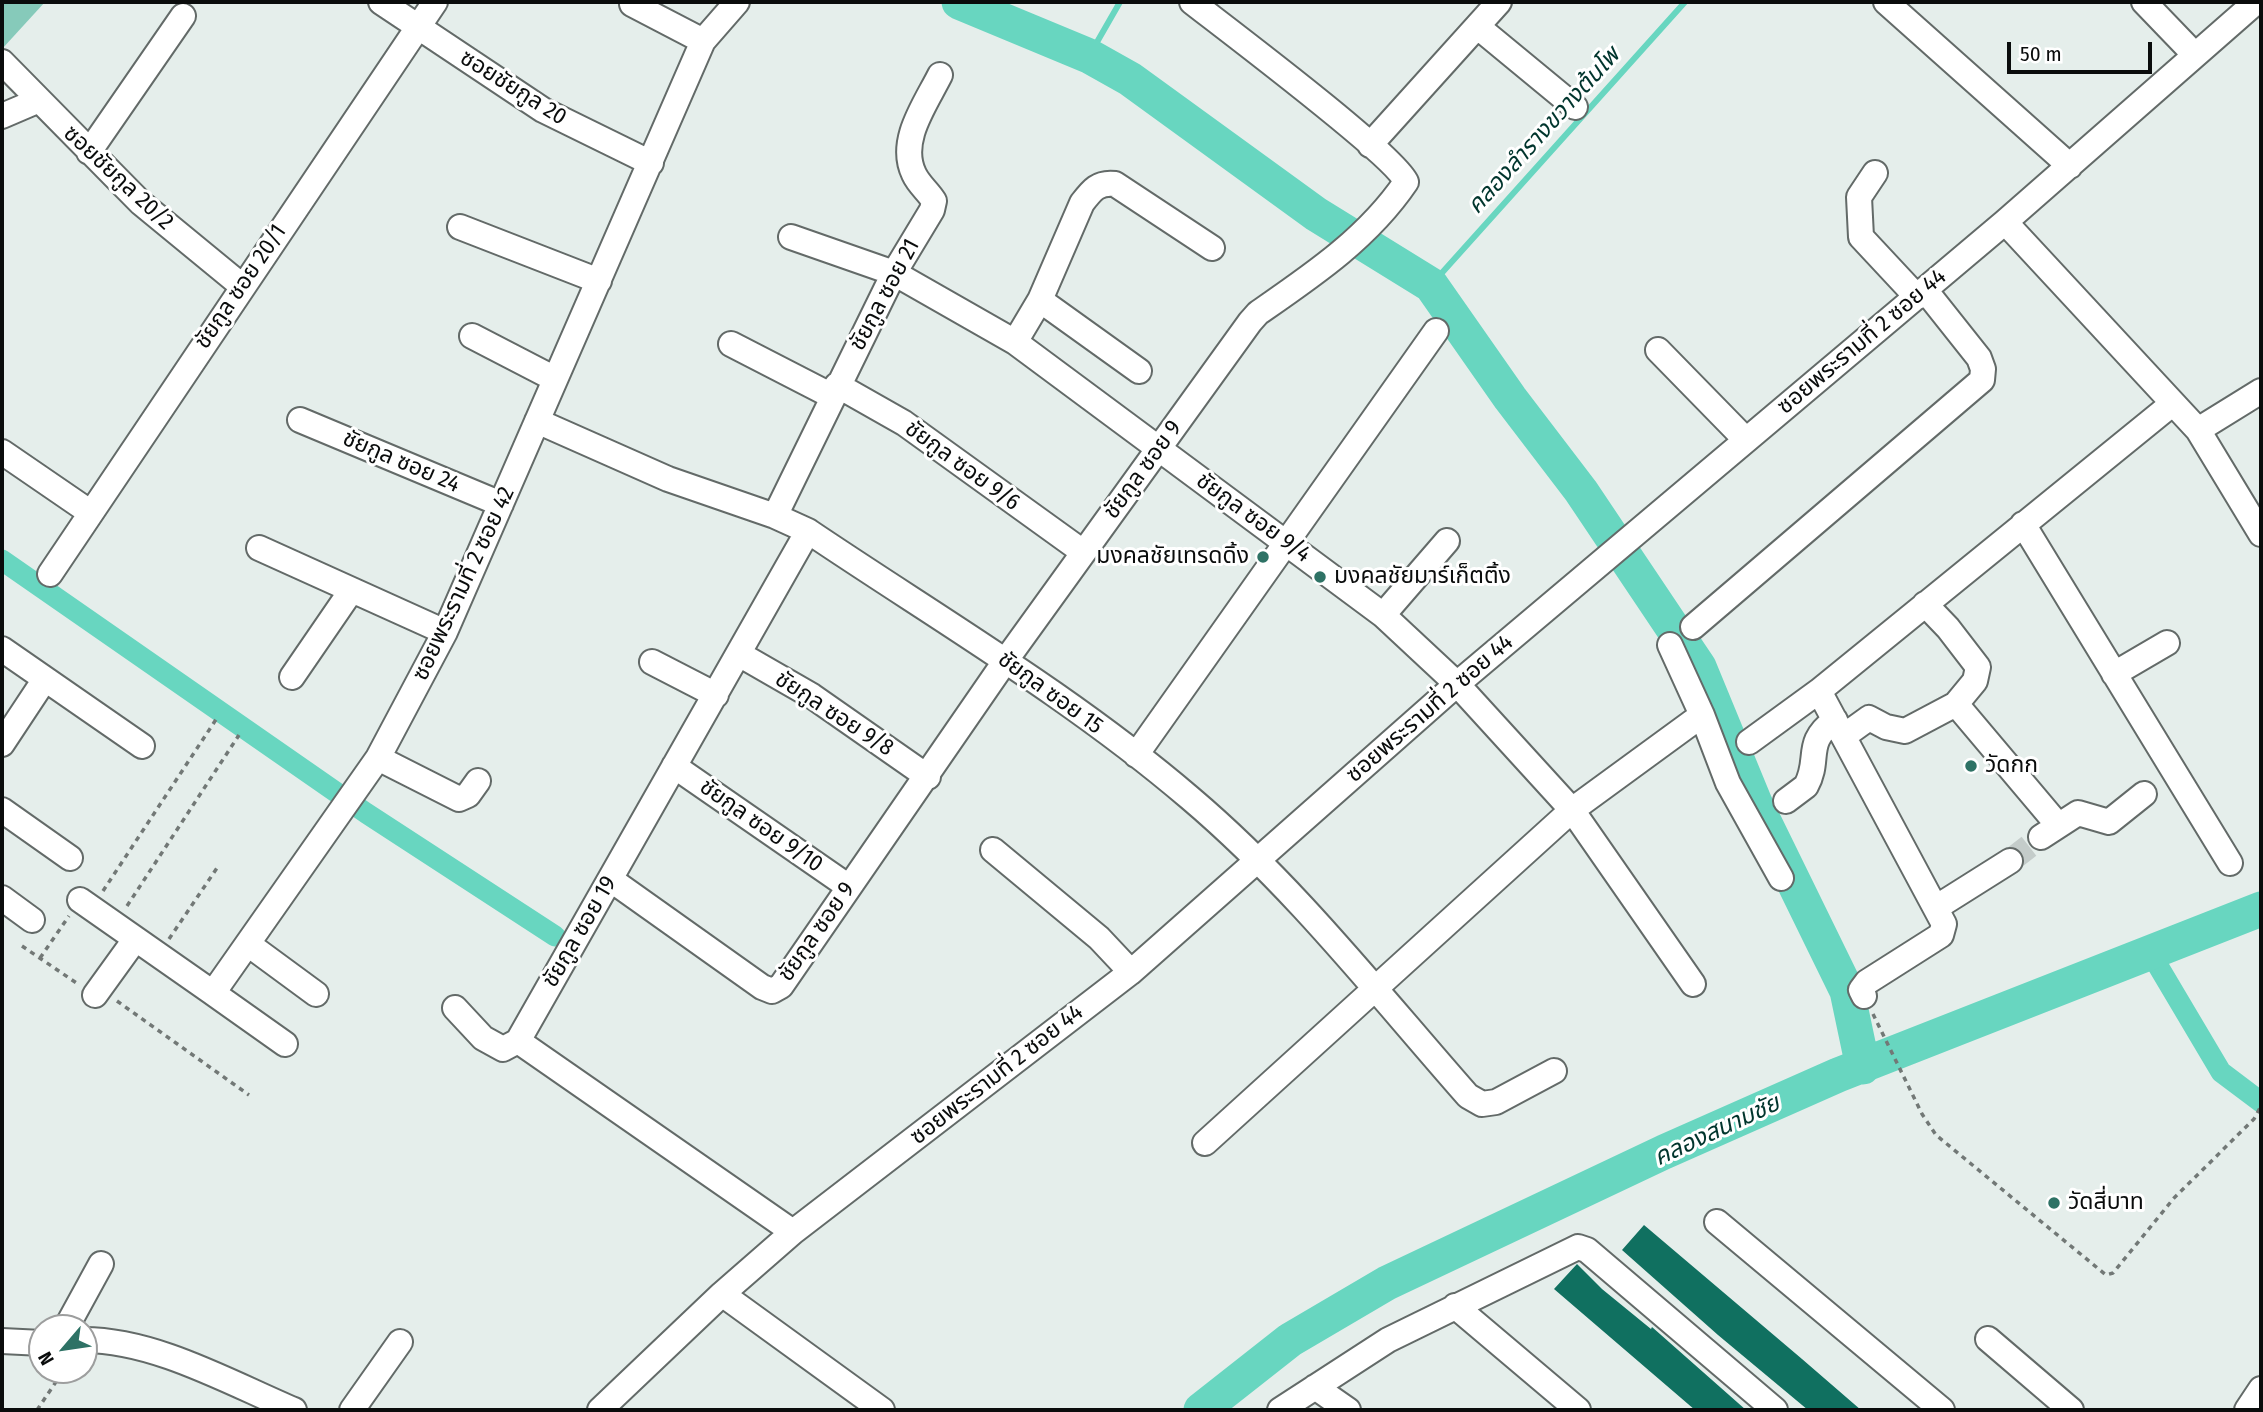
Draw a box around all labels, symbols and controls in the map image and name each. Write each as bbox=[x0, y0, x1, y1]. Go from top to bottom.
scale bar bbox=[2011, 28, 2156, 72]
text: 50 m bbox=[2020, 41, 2062, 67]
water label: คลองลำรางขวางต้นโพ bbox=[1462, 42, 1626, 220]
street label: ซอยชัยกูล 20 bbox=[455, 44, 571, 132]
street label: ซอยชัยกูล 20/2 bbox=[57, 120, 179, 236]
street label: ชัยกูล ซอย 20/1 bbox=[189, 220, 293, 354]
street label: ชัยกูล ซอย 21 bbox=[844, 235, 926, 355]
street label: ซอยพระรามที่ 2 ซอย 44 bbox=[1772, 263, 1952, 421]
street label: ชัยกูล ซอย 9/6 bbox=[899, 415, 1025, 517]
street label: ชัยกูล ซอย 9 bbox=[1098, 415, 1188, 525]
street label: ชัยกูล ซอย 24 bbox=[338, 425, 464, 499]
street label: ชัยกูล ซอย 9/4 bbox=[1190, 467, 1316, 569]
street label: ซอยพระรามที่ 2 ซอย 42 bbox=[407, 483, 521, 685]
place label: มงคลชัยเทรดดิ้ง bbox=[1096, 543, 1249, 571]
marker: มงคลชัยเทรดดิ้ง bbox=[1255, 549, 1271, 565]
place label: มงคลชัยมาร์เก็ตติ้ง bbox=[1334, 563, 1511, 591]
marker: มงคลชัยมาร์เก็ตติ้ง bbox=[1312, 569, 1328, 585]
street label: ซอยพระรามที่ 2 ซอย 44 bbox=[1341, 629, 1519, 789]
street label: ชัยกูล ซอย 15 bbox=[992, 646, 1108, 740]
street label: ชัยกูล ซอย 9/8 bbox=[770, 665, 898, 763]
place label: วัดกก bbox=[1985, 752, 2038, 780]
marker: วัดกก bbox=[1963, 758, 1979, 774]
street label: ชัยกูล ซอย 9/10 bbox=[694, 773, 828, 879]
street label: ชัยกูล ซอย 19 bbox=[537, 871, 623, 993]
street label: ชัยกูล ซอย 9 bbox=[773, 877, 861, 987]
street label: ซอยพระรามที่ 2 ซอย 44 bbox=[905, 999, 1089, 1151]
water label: คลองสนามชัย bbox=[1650, 1089, 1784, 1173]
place label: วัดสี่บาท bbox=[2068, 1189, 2144, 1217]
marker: วัดสี่บาท bbox=[2046, 1195, 2062, 1211]
north arrow bbox=[28, 1314, 98, 1384]
text: N bbox=[33, 1348, 59, 1369]

